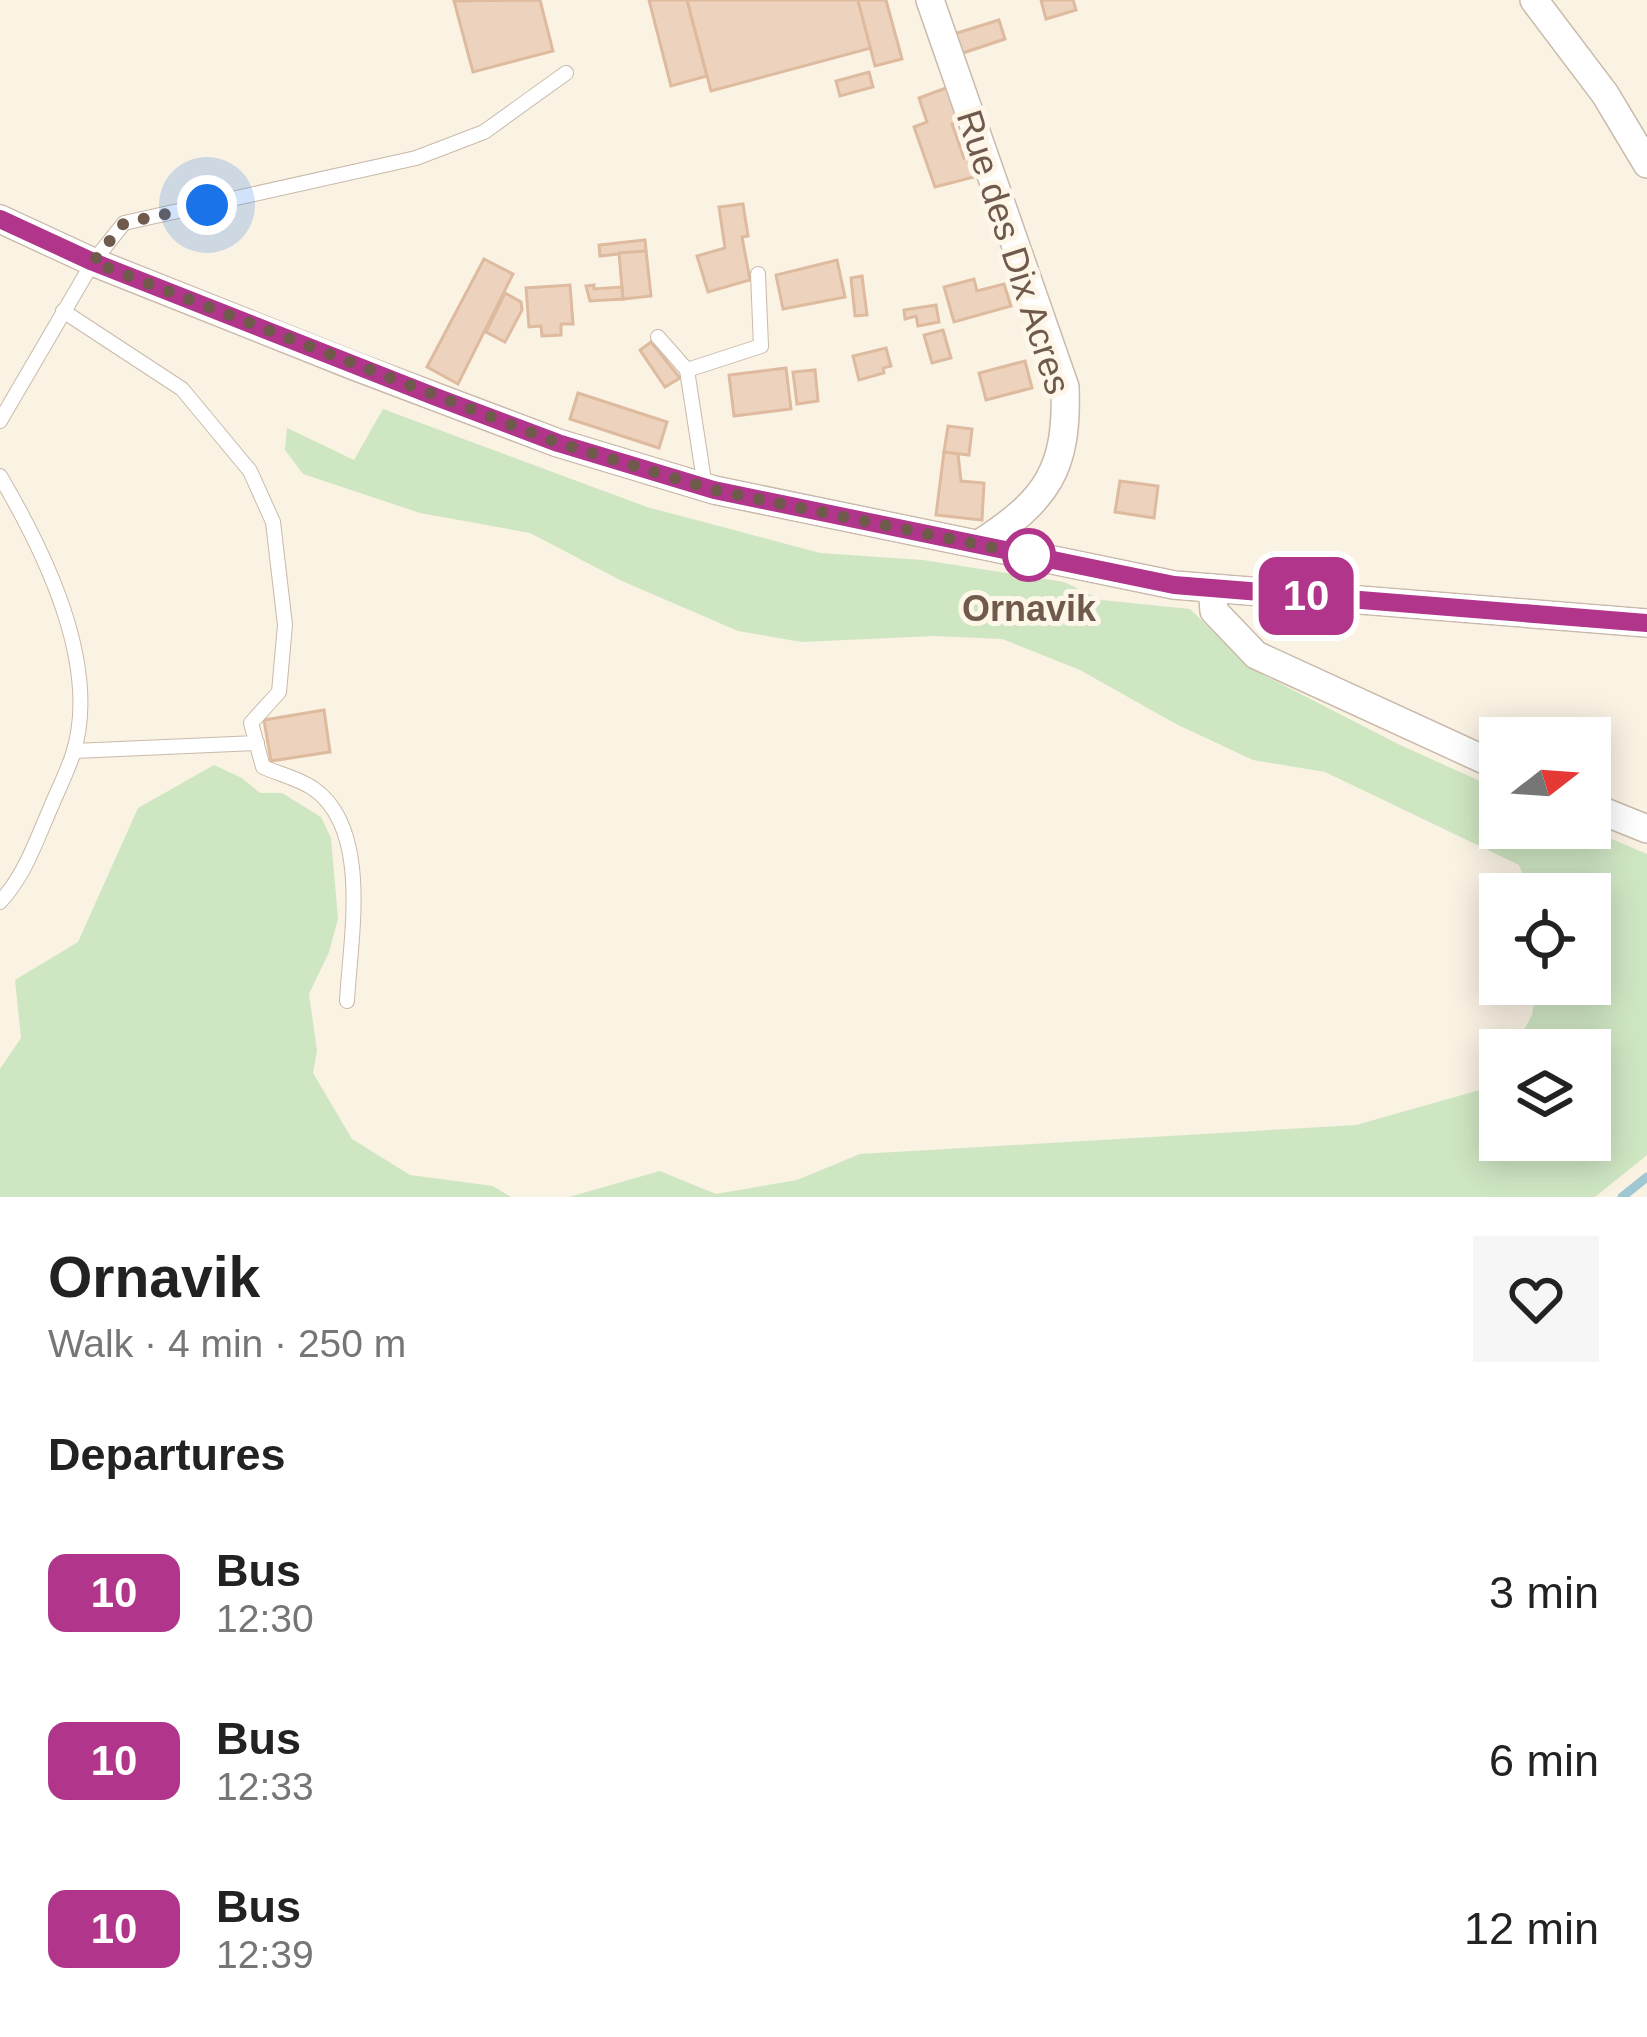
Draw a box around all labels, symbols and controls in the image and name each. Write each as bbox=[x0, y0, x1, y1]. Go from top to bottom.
street label: Rue des Dix Acres bbox=[949, 105, 1079, 399]
your location bbox=[177, 175, 237, 235]
marker: Ornavik bbox=[1004, 530, 1054, 580]
line badge: 10 bbox=[1252, 557, 1360, 635]
text: 10 bbox=[1283, 572, 1329, 619]
place label: Ornavik bbox=[962, 588, 1097, 629]
north arrow bbox=[1479, 717, 1611, 849]
map controls bbox=[1479, 717, 1611, 1161]
button: locate bbox=[1479, 873, 1611, 1005]
button: layers bbox=[1479, 1029, 1611, 1161]
button: heart bbox=[1473, 1236, 1599, 1362]
text: Ornavik bbox=[48, 1245, 260, 1309]
text: Walk · 4 min · 250 m bbox=[48, 1322, 406, 1365]
text: Departures bbox=[48, 1429, 286, 1480]
text: Bus bbox=[216, 1545, 301, 1596]
text: 3 min bbox=[1489, 1567, 1599, 1618]
text: 10 bbox=[91, 1569, 137, 1616]
text: 12:30 bbox=[216, 1597, 314, 1640]
text: Bus bbox=[216, 1713, 301, 1764]
text: 6 min bbox=[1489, 1735, 1599, 1786]
text: 10 bbox=[91, 1737, 137, 1784]
text: 12:33 bbox=[216, 1765, 314, 1808]
text: Bus bbox=[216, 1881, 301, 1932]
text: 12 min bbox=[1464, 1903, 1599, 1954]
text: 10 bbox=[91, 1905, 137, 1952]
text: 12:39 bbox=[216, 1933, 314, 1976]

